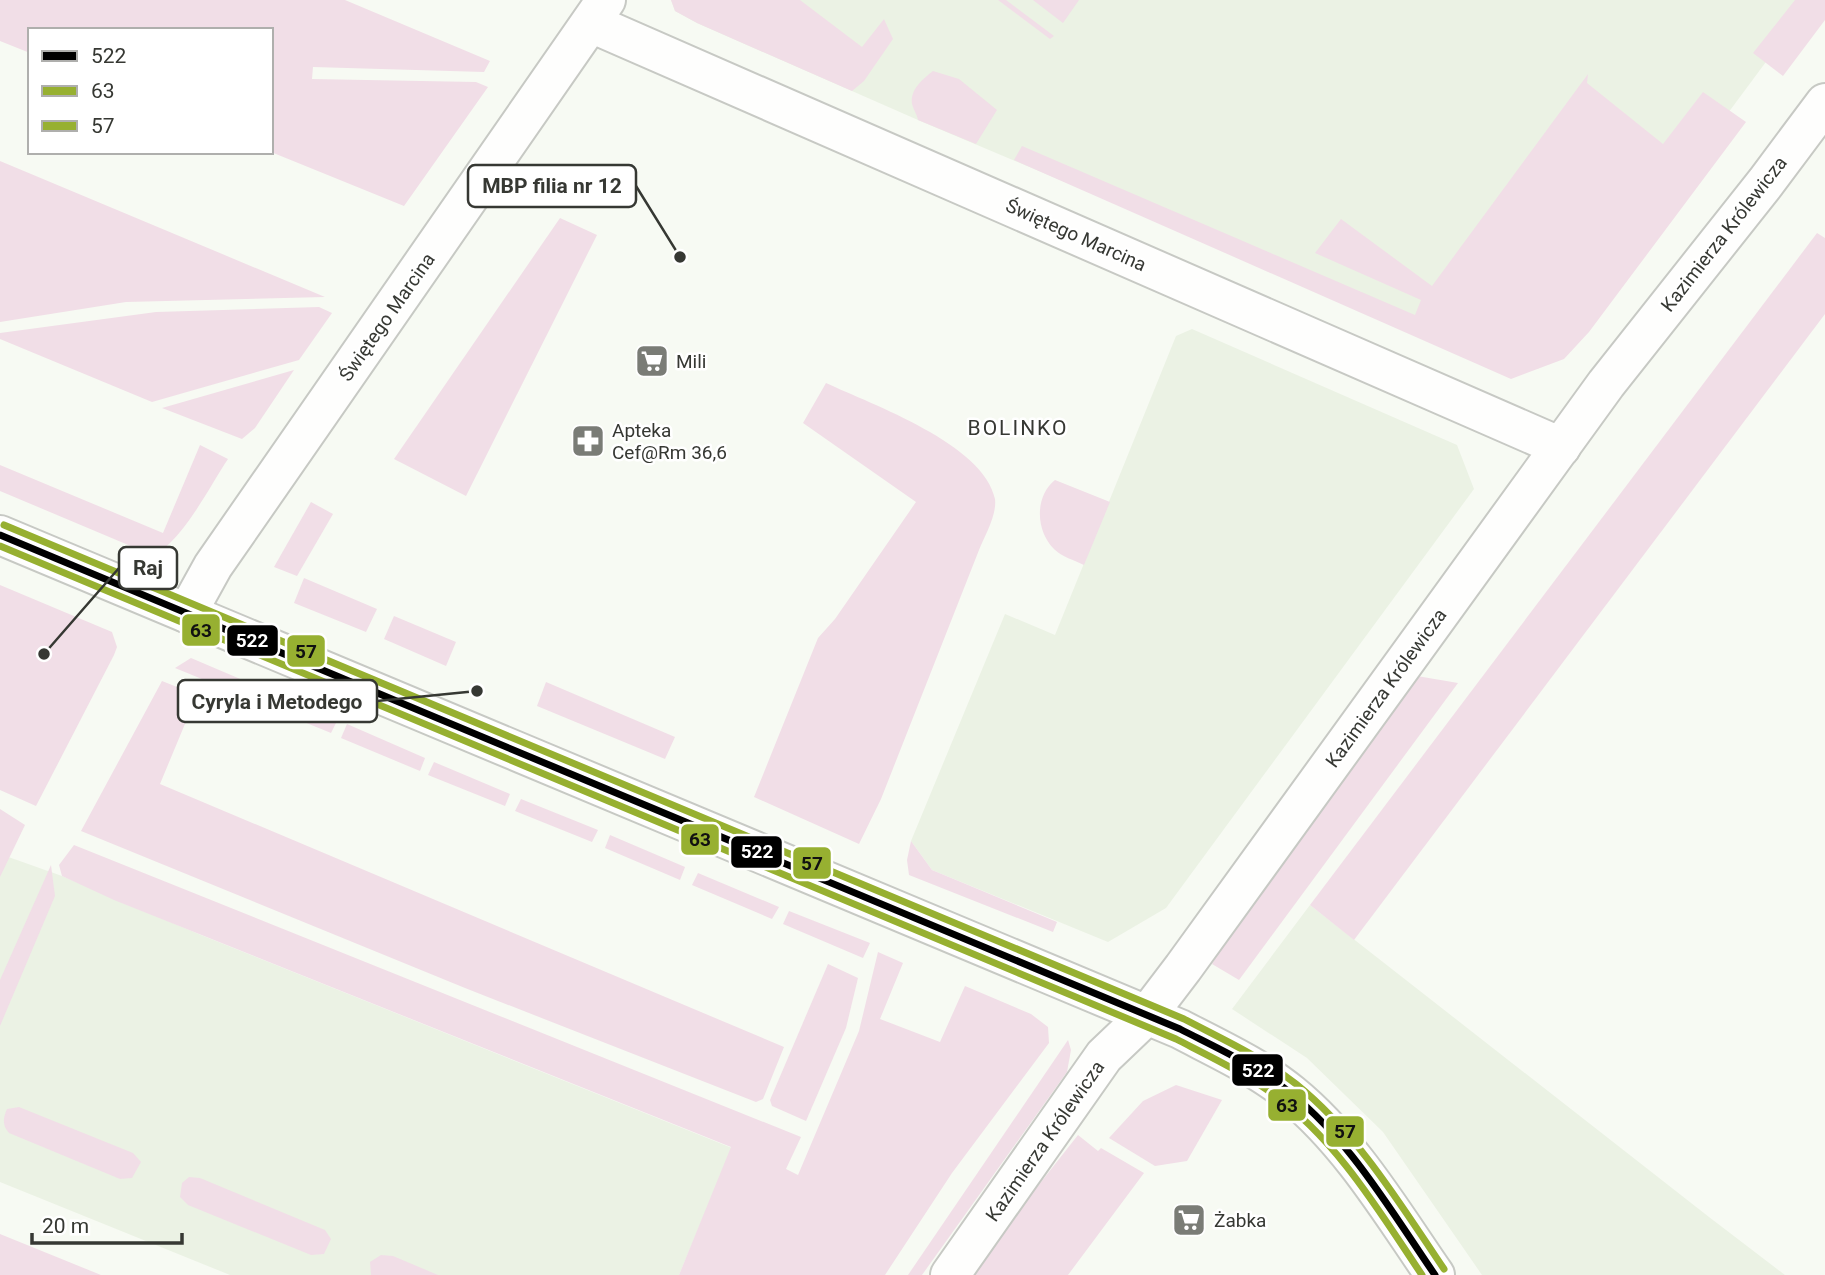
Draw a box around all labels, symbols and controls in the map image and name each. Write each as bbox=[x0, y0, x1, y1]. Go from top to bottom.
legend bbox=[28, 28, 273, 154]
text: 522 bbox=[91, 44, 127, 68]
text: 63 bbox=[91, 79, 115, 103]
text: 57 bbox=[91, 114, 115, 138]
street label: Kazimierza Królewicza bbox=[1656, 152, 1792, 316]
callout: MBP filia nr 12 bbox=[468, 165, 636, 207]
text: MBP filia nr 12 bbox=[482, 174, 622, 198]
street label: Świętego Marcina bbox=[1002, 194, 1150, 276]
street label: Świętego Marcina bbox=[334, 248, 440, 386]
supermarket icon: Mili bbox=[633, 342, 671, 380]
place label: Mili bbox=[676, 350, 706, 373]
district label: BOLINKO bbox=[968, 416, 1068, 440]
place label: Apteka Cef@Rm 36,6 bbox=[612, 419, 727, 464]
pharmacy icon: Apteka Cef@Rm 36,6 bbox=[569, 422, 607, 460]
callout: Raj bbox=[119, 547, 177, 589]
text: Raj bbox=[133, 556, 163, 580]
street label: Kazimierza Królewicza bbox=[1321, 604, 1451, 772]
line badge: 63 bbox=[181, 613, 221, 647]
text: 63 bbox=[190, 619, 212, 642]
line badge: 522 bbox=[226, 624, 279, 657]
text: 522 bbox=[236, 629, 268, 652]
line badge: 57 bbox=[286, 634, 326, 668]
text: 57 bbox=[295, 640, 317, 663]
callout: Cyryla i Metodego bbox=[178, 680, 377, 722]
text: Cyryla i Metodego bbox=[192, 690, 363, 714]
line badge: 63 bbox=[680, 823, 720, 856]
text: 63 bbox=[689, 828, 711, 851]
line badge: 522 bbox=[730, 835, 783, 869]
text: 522 bbox=[741, 840, 773, 863]
line badge: 57 bbox=[792, 846, 832, 880]
text: 57 bbox=[801, 852, 823, 875]
line badge: 522 bbox=[1231, 1053, 1284, 1087]
street label: Kazimierza Królewicza bbox=[981, 1056, 1109, 1226]
text: 522 bbox=[1242, 1059, 1274, 1082]
line badge: 63 bbox=[1267, 1088, 1307, 1122]
text: 63 bbox=[1276, 1094, 1298, 1117]
line badge: 57 bbox=[1325, 1115, 1365, 1148]
text: 57 bbox=[1334, 1120, 1356, 1143]
supermarket icon: Żabka bbox=[1170, 1201, 1208, 1239]
scale bar bbox=[32, 1202, 182, 1246]
place label: Żabka bbox=[1214, 1209, 1266, 1232]
text: 20 m bbox=[42, 1214, 89, 1238]

